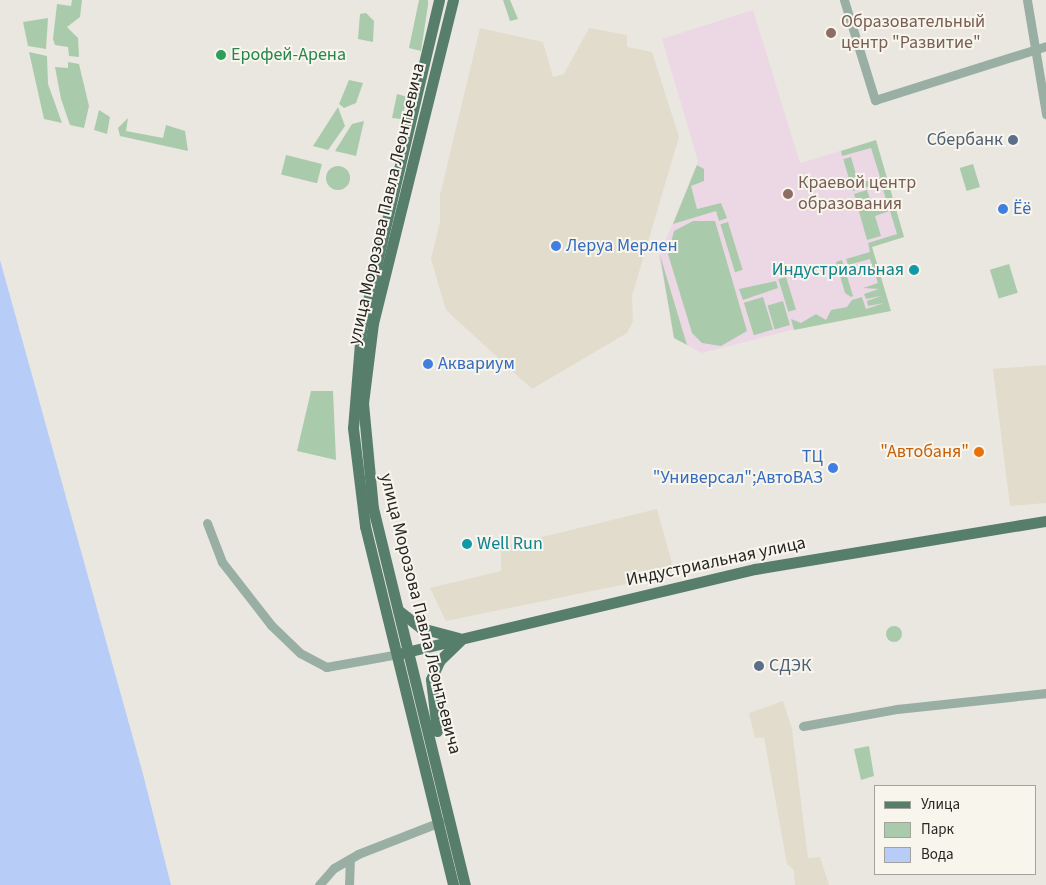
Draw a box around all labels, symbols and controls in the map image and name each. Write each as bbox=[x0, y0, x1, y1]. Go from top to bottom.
place label: Образовательный центр "Развитие" bbox=[841, 12, 985, 54]
marker: Образовательный центр "Развитие" bbox=[825, 27, 837, 39]
place label: Ерофей-Арена bbox=[231, 44, 346, 66]
marker: Ерофей-Арена bbox=[215, 49, 227, 61]
street label: улица Морозова Павла Леонтьевича bbox=[344, 61, 430, 347]
place label: Сбербанк bbox=[927, 129, 1003, 151]
marker: Сбербанк bbox=[1007, 134, 1019, 146]
place label: Краевой центр образования bbox=[798, 173, 916, 215]
marker: Краевой центр образования bbox=[782, 188, 794, 200]
place label: Ёё bbox=[1013, 198, 1031, 220]
marker: Ёё bbox=[997, 203, 1009, 215]
place label: Леруа Мерлен bbox=[566, 235, 678, 257]
marker: Леруа Мерлен bbox=[550, 240, 562, 252]
place label: Индустриальная bbox=[772, 259, 904, 281]
marker: Индустриальная bbox=[908, 264, 920, 276]
place label: Аквариум bbox=[438, 353, 515, 375]
marker: Аквариум bbox=[422, 358, 434, 370]
place label: "Автобаня" bbox=[880, 441, 969, 463]
marker: "Автобаня" bbox=[973, 446, 985, 458]
place label: ТЦ "Универсал";АвтоВАЗ bbox=[653, 447, 823, 489]
marker: ТЦ "Универсал";АвтоВАЗ bbox=[827, 462, 839, 474]
street label: улица Морозова Павла Леонтьевича bbox=[375, 471, 465, 757]
street label: Индустриальная улица bbox=[624, 532, 808, 592]
place label: Well Run bbox=[477, 533, 543, 555]
marker: Well Run bbox=[461, 538, 473, 550]
place label: СДЭК bbox=[769, 655, 811, 677]
marker: СДЭК bbox=[753, 660, 765, 672]
legend bbox=[874, 785, 1036, 875]
text: Улица bbox=[921, 794, 960, 815]
text: Парк bbox=[921, 819, 954, 840]
text: Вода bbox=[921, 844, 954, 865]

